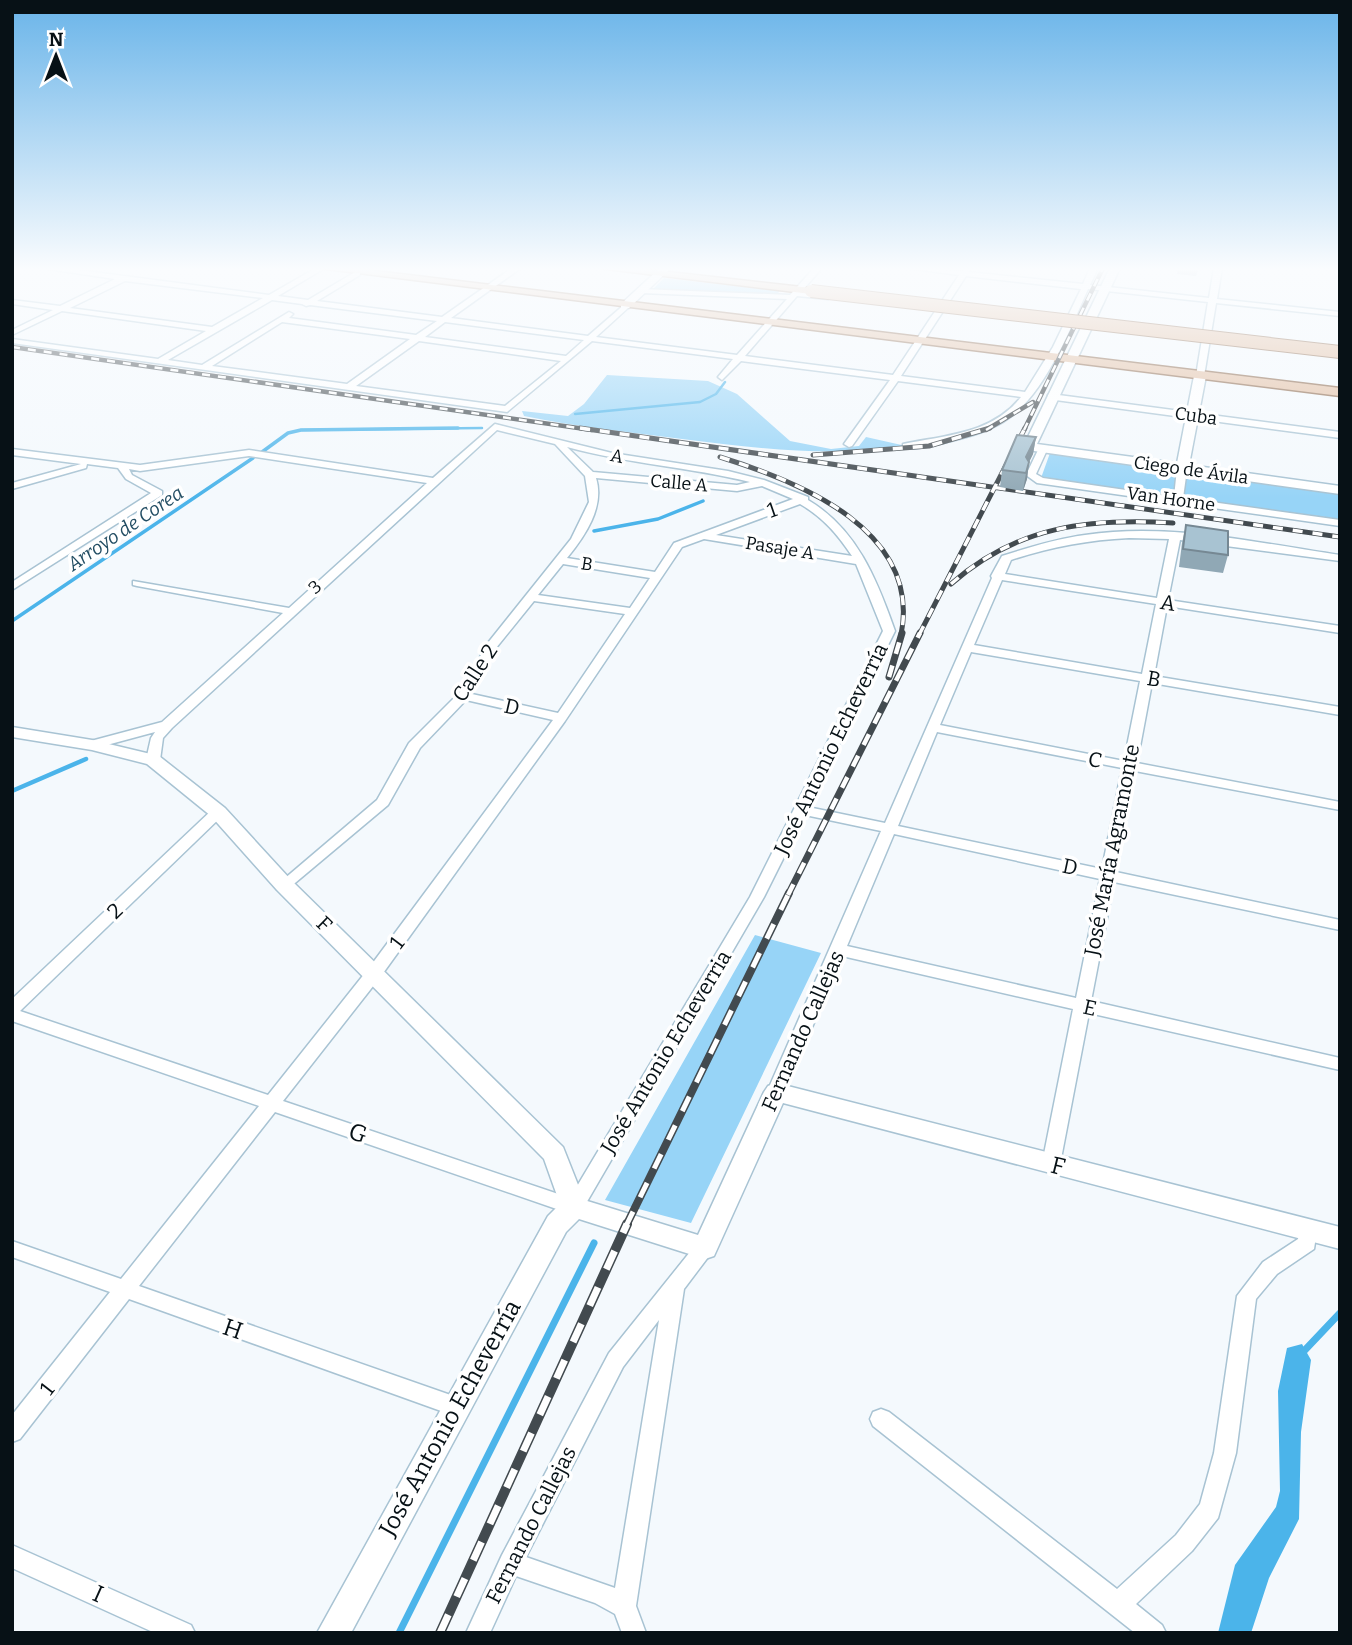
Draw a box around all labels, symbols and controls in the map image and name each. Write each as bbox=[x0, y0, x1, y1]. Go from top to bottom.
north arrow bbox=[21, 21, 91, 91]
text: N bbox=[49, 28, 64, 51]
street label: Cuba bbox=[1173, 402, 1219, 430]
street label: A bbox=[609, 444, 626, 468]
street label: Ciego de Ávila bbox=[1132, 451, 1250, 489]
street label: Calle A bbox=[649, 470, 709, 496]
water label: Arroyo de Corea bbox=[62, 481, 188, 576]
street label: Van Horne bbox=[1125, 482, 1217, 516]
street label: 1 bbox=[764, 496, 781, 524]
street label: Pasaje A bbox=[744, 532, 816, 564]
street label: B bbox=[580, 552, 594, 576]
street label: 3 bbox=[304, 575, 326, 599]
street label: A bbox=[1159, 589, 1177, 617]
street label: José Antonio Echeverría bbox=[768, 638, 894, 860]
street label: Calle 2 bbox=[447, 639, 503, 707]
street label: B bbox=[1145, 665, 1163, 693]
street label: D bbox=[502, 693, 522, 721]
street label: José María Agramonte bbox=[1079, 742, 1145, 959]
street label: C bbox=[1086, 746, 1104, 774]
street label: D bbox=[1060, 853, 1080, 881]
street label: 2 bbox=[102, 898, 128, 924]
street label: F bbox=[311, 911, 337, 938]
street label: 1 bbox=[384, 931, 410, 954]
street label: José Antonio Echeverria bbox=[595, 945, 737, 1159]
street label: Fernando Callejas bbox=[756, 947, 850, 1115]
street label: E bbox=[1081, 994, 1099, 1022]
street label: G bbox=[345, 1117, 371, 1149]
street label: F bbox=[1048, 1151, 1068, 1181]
street label: José Antonio Echeverría bbox=[373, 1295, 527, 1542]
street label: H bbox=[219, 1313, 247, 1345]
street label: 1 bbox=[34, 1377, 60, 1400]
street label: Fernando Callejas bbox=[480, 1442, 582, 1608]
street label: I bbox=[88, 1579, 108, 1609]

